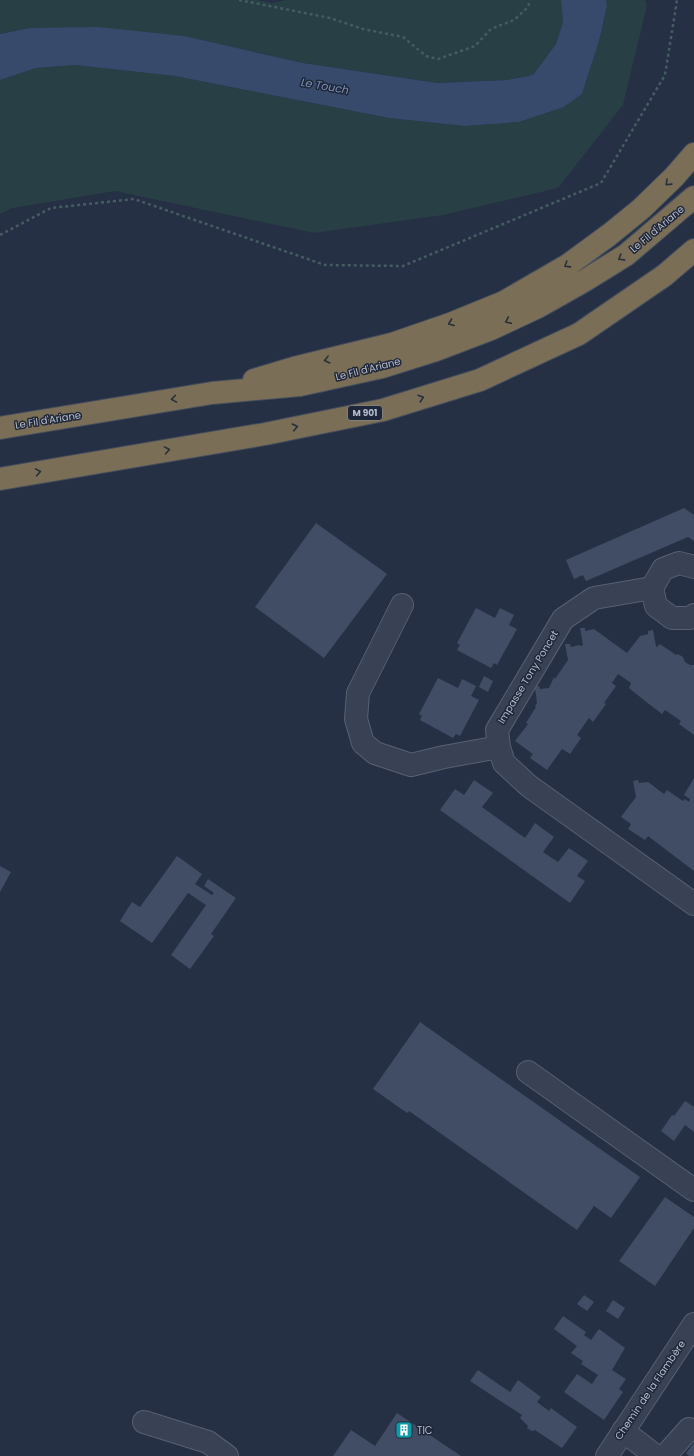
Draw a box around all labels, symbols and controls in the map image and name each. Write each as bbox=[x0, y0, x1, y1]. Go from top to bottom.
water label: Le Touch bbox=[300, 74, 350, 98]
one-way arrow bbox=[665, 178, 673, 186]
street label: Le Fil d'Ariane bbox=[627, 202, 687, 256]
one-way arrow bbox=[618, 253, 625, 260]
one-way arrow bbox=[564, 260, 571, 268]
one-way arrow bbox=[504, 316, 512, 324]
one-way arrow bbox=[448, 318, 455, 326]
street label: Le Fil d'Ariane bbox=[334, 354, 402, 384]
one-way arrow bbox=[324, 355, 331, 364]
one-way arrow bbox=[417, 394, 424, 403]
one-way arrow bbox=[171, 395, 177, 403]
road number: M 901 bbox=[348, 406, 382, 420]
street label: Le Fil d'Ariane bbox=[14, 407, 82, 433]
one-way arrow bbox=[291, 424, 298, 432]
one-way arrow bbox=[164, 446, 170, 455]
one-way arrow bbox=[35, 468, 42, 477]
street label: Impasse Tony Poncet bbox=[494, 627, 562, 727]
street label: Chemin de la Flambère bbox=[611, 1337, 689, 1443]
building icon: TIC bbox=[394, 1420, 414, 1440]
place label: TIC bbox=[417, 1423, 433, 1438]

